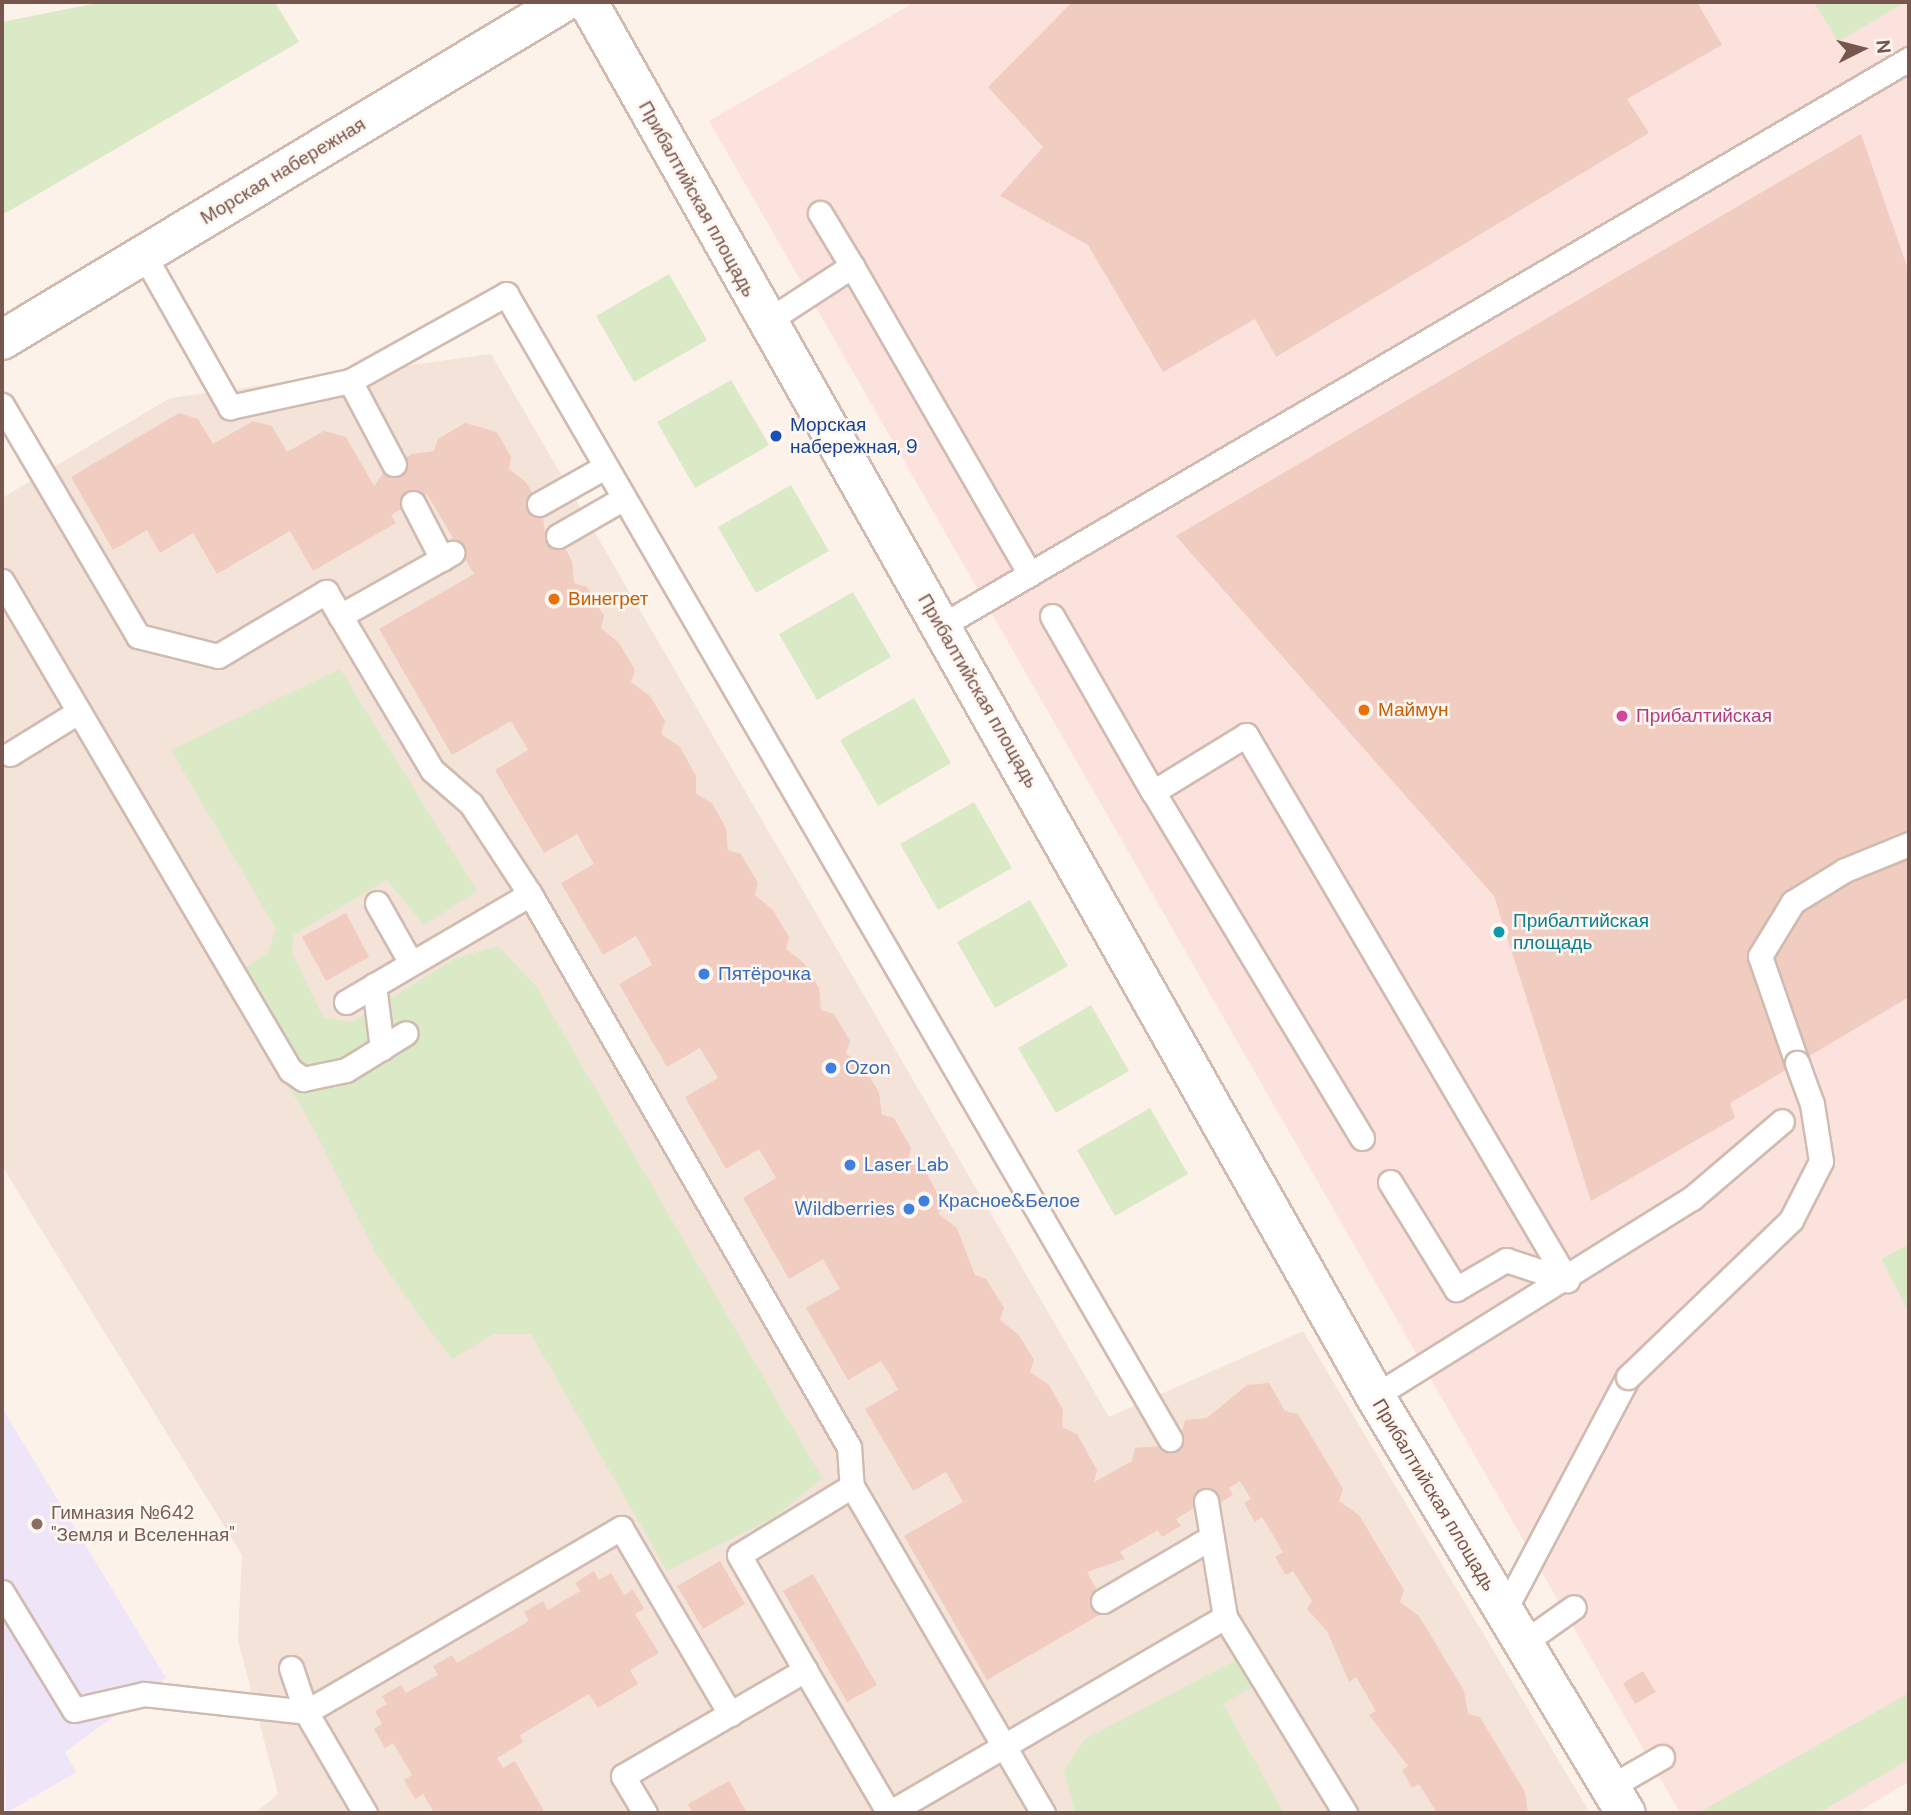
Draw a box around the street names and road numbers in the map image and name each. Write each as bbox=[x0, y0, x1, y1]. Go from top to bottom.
street label: Прибалтийская площадь bbox=[634, 97, 760, 301]
street label: Морская набережная bbox=[196, 113, 370, 229]
street label: Прибалтийская площадь bbox=[913, 590, 1043, 792]
street label: Прибалтийская площадь bbox=[1367, 1395, 1501, 1595]

